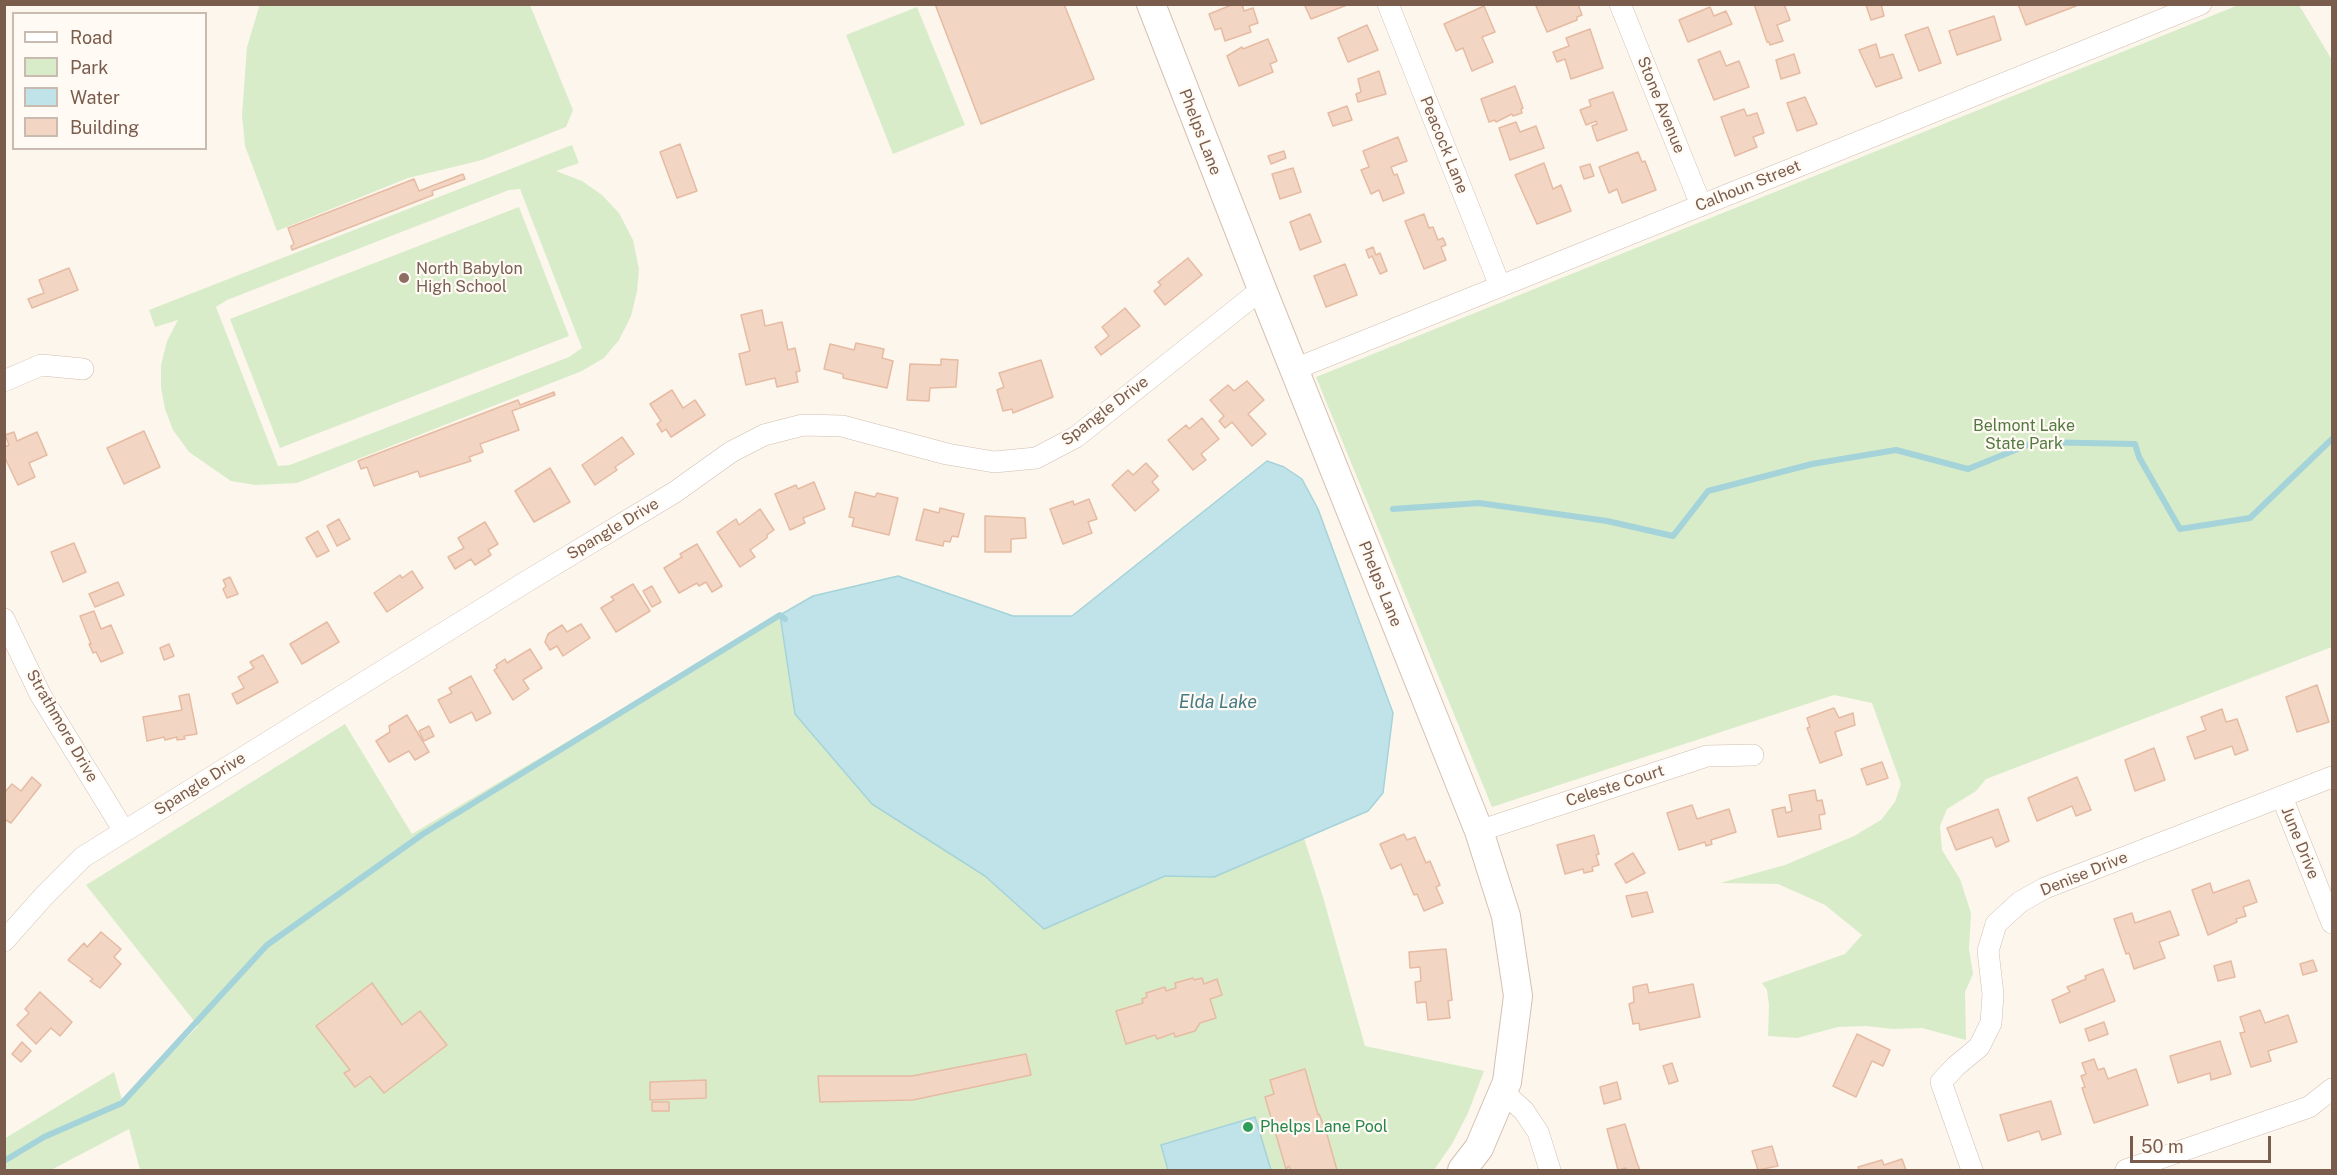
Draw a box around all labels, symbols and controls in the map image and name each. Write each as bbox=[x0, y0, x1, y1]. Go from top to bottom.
legend bbox=[12, 12, 207, 150]
text: Road bbox=[70, 27, 113, 48]
street label: Stone Avenue bbox=[1633, 54, 1689, 156]
text: Park bbox=[70, 57, 108, 78]
street label: Phelps Lane bbox=[1175, 86, 1225, 178]
text: Water bbox=[70, 87, 120, 108]
street label: Peacock Lane bbox=[1416, 94, 1472, 196]
text: Building bbox=[70, 117, 139, 138]
street label: Calhoun Street bbox=[1692, 156, 1804, 216]
place label: North Babylon High School bbox=[416, 259, 523, 297]
marker: North Babylon High School bbox=[397, 271, 411, 285]
street label: Spangle Drive bbox=[1058, 372, 1152, 450]
park label: Belmont Lake State Park bbox=[1973, 416, 2075, 454]
street label: Spangle Drive bbox=[564, 494, 662, 564]
street label: Phelps Lane bbox=[1354, 538, 1406, 630]
street label: Strathmore Drive bbox=[22, 666, 102, 786]
water label: Elda Lake bbox=[1179, 691, 1257, 713]
street label: Spangle Drive bbox=[151, 748, 249, 820]
street label: Celeste Court bbox=[1564, 761, 1666, 811]
street label: June Drive bbox=[2277, 804, 2323, 882]
street label: Denise Drive bbox=[2037, 848, 2131, 900]
place label: Phelps Lane Pool bbox=[1260, 1117, 1388, 1137]
marker: Phelps Lane Pool bbox=[1241, 1120, 1255, 1134]
scale bar bbox=[2133, 1124, 2274, 1162]
text: 50 m bbox=[2141, 1136, 2184, 1157]

